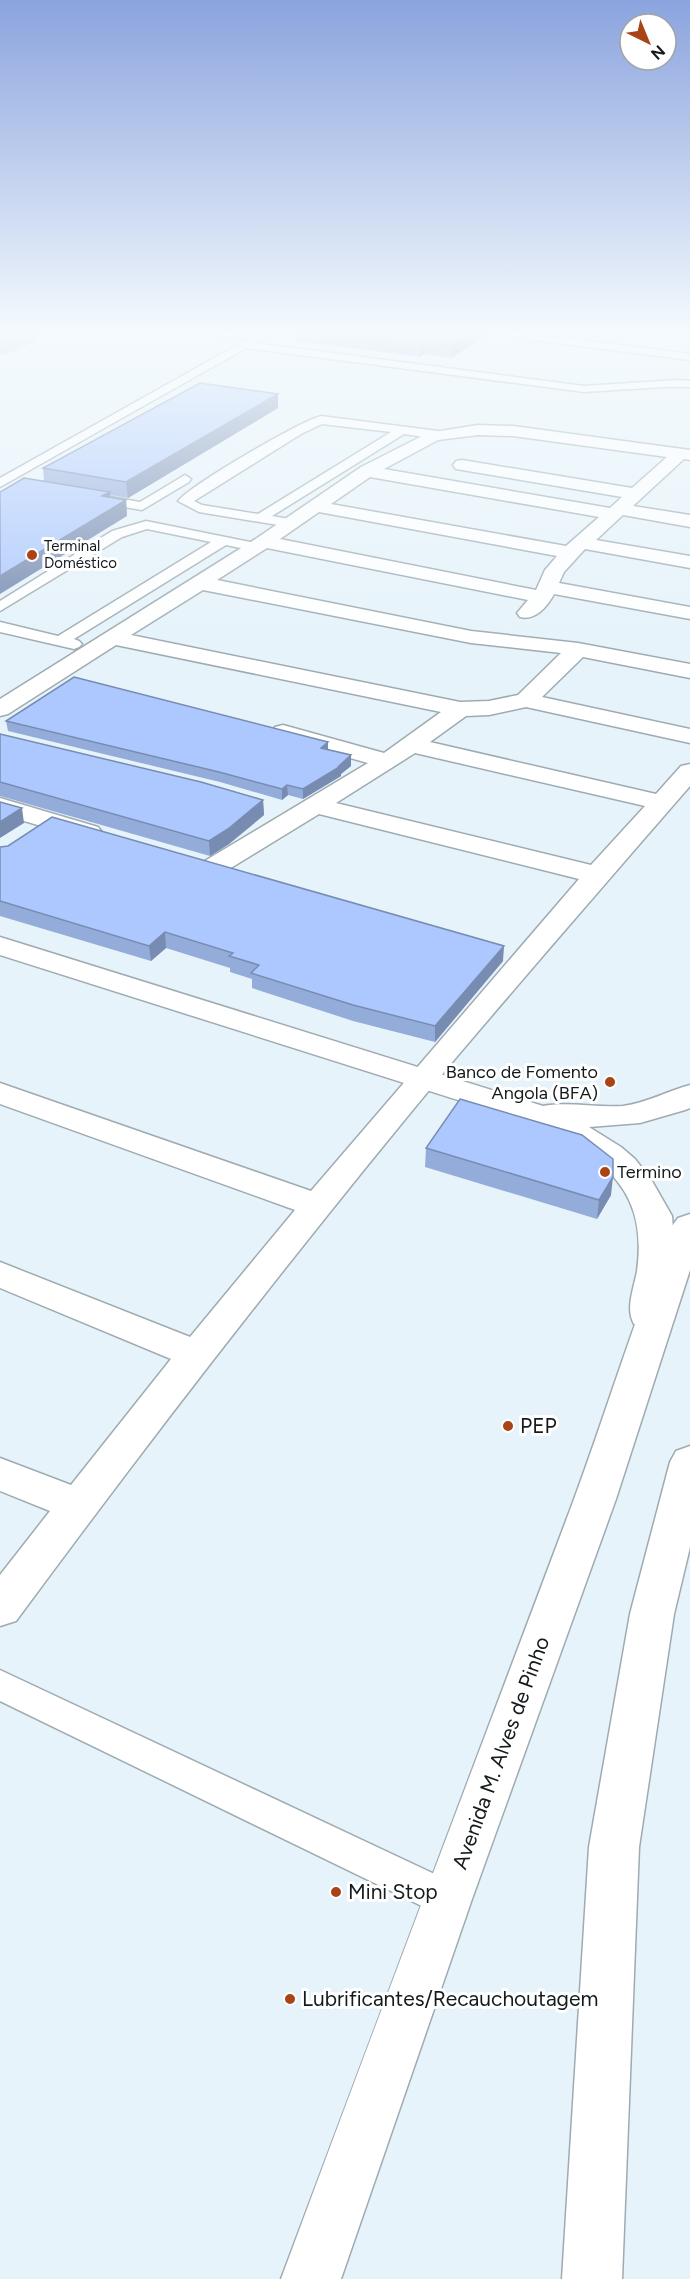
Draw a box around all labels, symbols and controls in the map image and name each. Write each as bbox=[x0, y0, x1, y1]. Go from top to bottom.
north arrow bbox=[618, 12, 678, 72]
text: N bbox=[647, 41, 669, 64]
place label: Terminal Doméstico bbox=[44, 537, 117, 572]
marker: Terminal Doméstico bbox=[25, 548, 39, 562]
place label: Banco de Fomento Angola (BFA) bbox=[446, 1061, 598, 1104]
marker: Banco de Fomento Angola (BFA) bbox=[603, 1075, 617, 1089]
place label: Termino bbox=[617, 1161, 682, 1183]
marker: Termino bbox=[598, 1165, 612, 1179]
place label: PEP bbox=[520, 1413, 557, 1438]
marker: PEP bbox=[501, 1419, 515, 1433]
street label: Avenida M. Alves de Pinho bbox=[447, 1633, 554, 1873]
place label: Mini Stop bbox=[348, 1879, 438, 1904]
marker: Mini Stop bbox=[329, 1885, 343, 1899]
place label: Lubrificantes/Recauchoutagem bbox=[302, 1986, 598, 2011]
marker: Lubrificantes/Recauchoutagem bbox=[283, 1992, 297, 2006]

